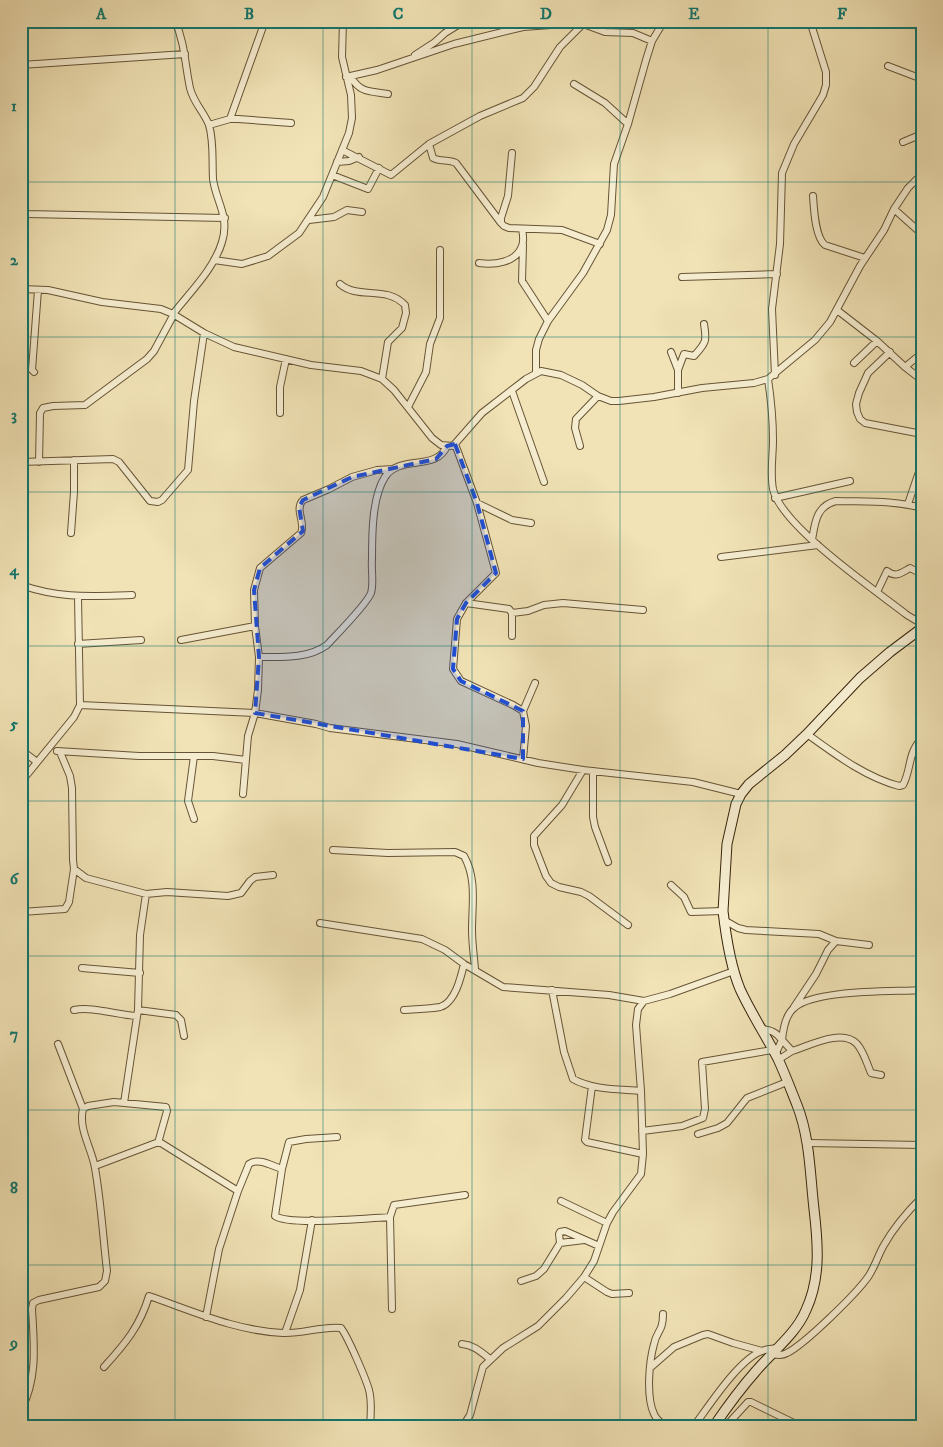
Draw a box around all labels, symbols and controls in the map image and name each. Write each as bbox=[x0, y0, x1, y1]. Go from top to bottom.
text: A bbox=[95, 4, 107, 24]
text: B bbox=[244, 4, 254, 24]
text: C bbox=[393, 4, 403, 24]
text: D bbox=[540, 4, 552, 24]
text: E bbox=[688, 4, 700, 24]
text: F bbox=[837, 4, 847, 24]
text: 1 bbox=[11, 96, 17, 116]
text: 2 bbox=[10, 250, 19, 270]
text: 3 bbox=[11, 405, 17, 425]
text: 4 bbox=[8, 560, 19, 580]
text: 5 bbox=[9, 714, 18, 734]
text: 6 bbox=[10, 869, 20, 889]
text: 7 bbox=[10, 1024, 18, 1044]
text: 8 bbox=[10, 1178, 18, 1198]
text: 9 bbox=[9, 1333, 18, 1353]

